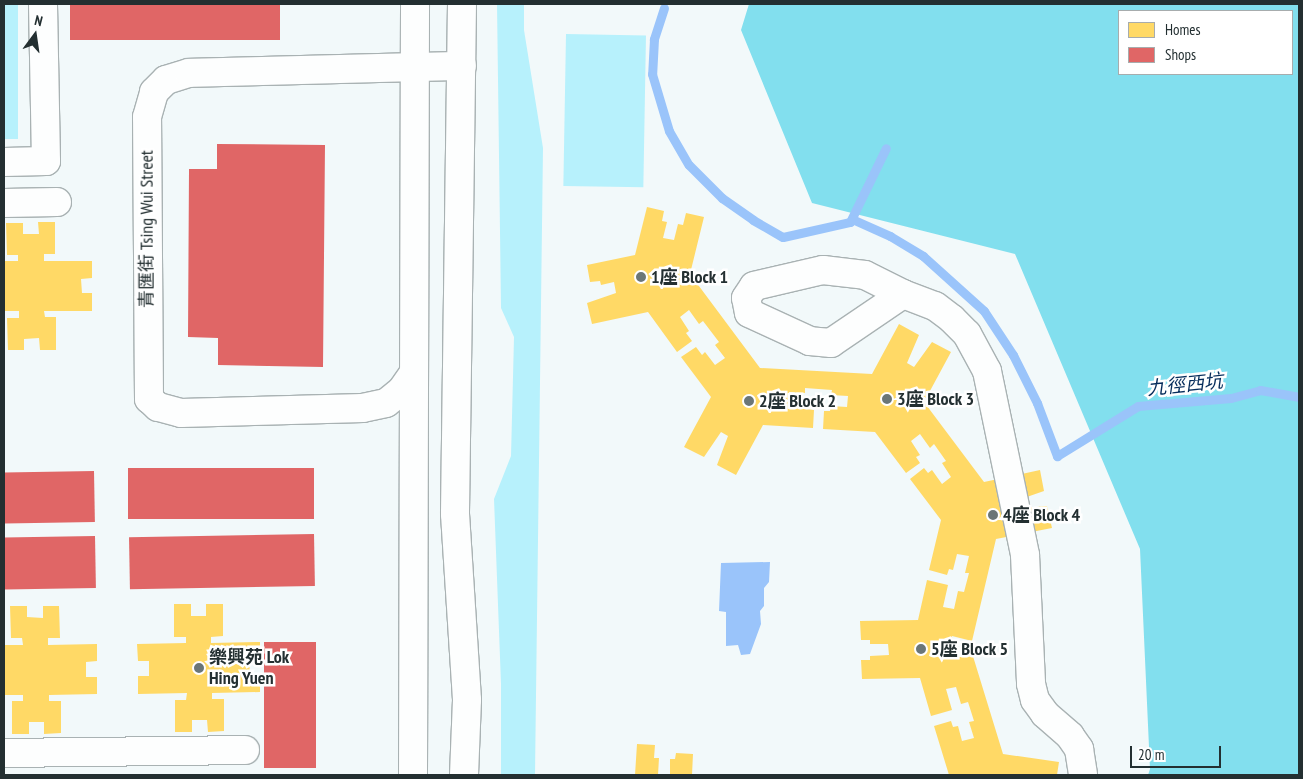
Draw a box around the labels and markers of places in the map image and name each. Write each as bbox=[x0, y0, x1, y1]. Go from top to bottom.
place label: 1座 Block 1 bbox=[651, 266, 729, 288]
marker: 1座 Block 1 bbox=[635, 271, 647, 283]
place label: 3座 Block 3 bbox=[897, 388, 975, 410]
place label: 2座 Block 2 bbox=[759, 390, 837, 412]
marker: 3座 Block 3 bbox=[881, 393, 893, 405]
marker: 2座 Block 2 bbox=[743, 395, 755, 407]
place label: 4座 Block 4 bbox=[1003, 504, 1081, 526]
marker: 4座 Block 4 bbox=[987, 509, 999, 521]
place label: 5座 Block 5 bbox=[931, 638, 1009, 660]
marker: 5座 Block 5 bbox=[915, 643, 927, 655]
place label: 樂興苑 Lok Hing Yuen bbox=[209, 647, 289, 690]
marker: 樂興苑 Lok Hing Yuen bbox=[193, 662, 205, 674]

